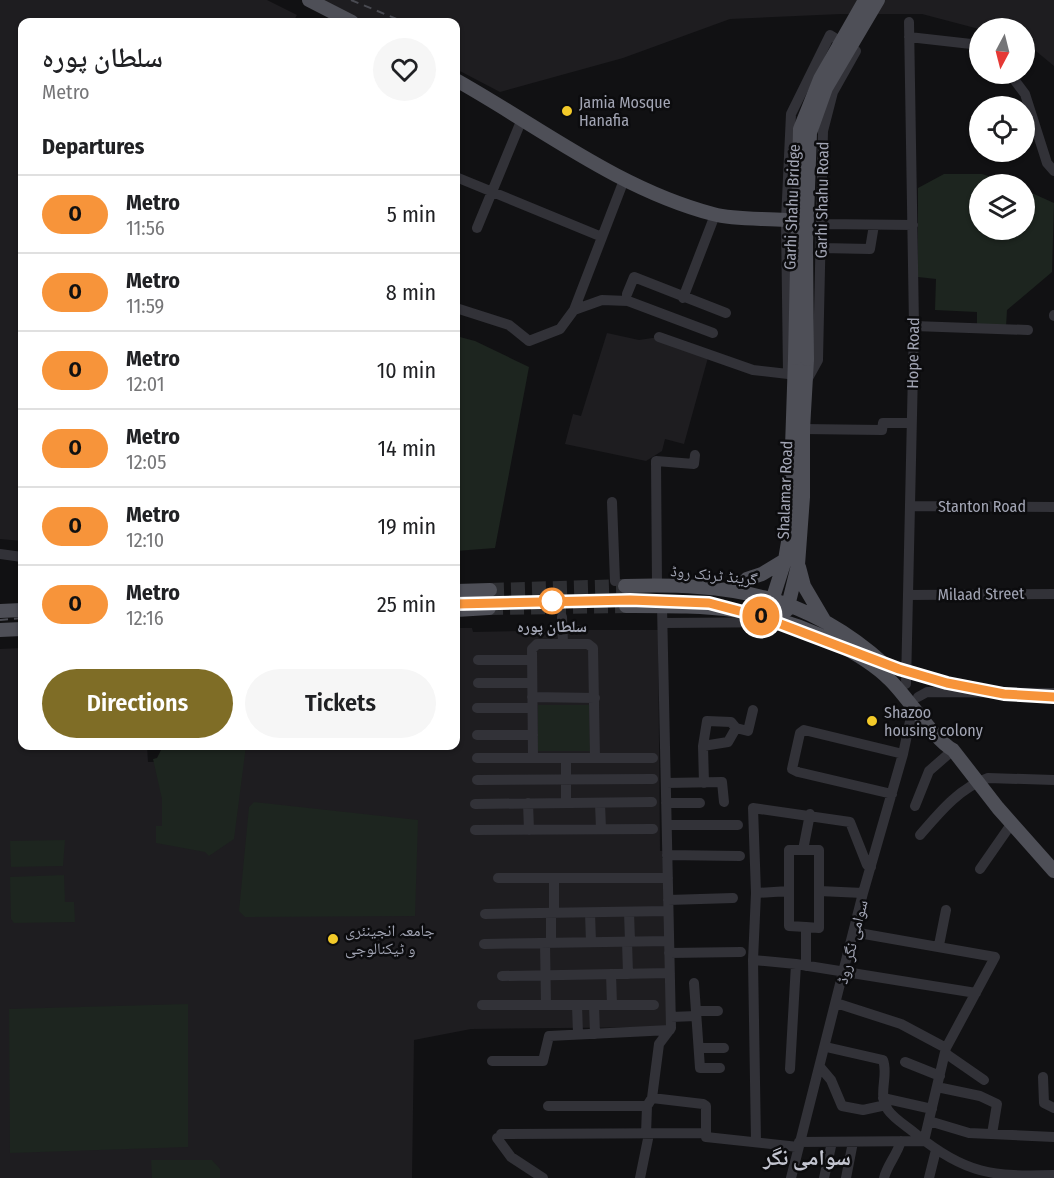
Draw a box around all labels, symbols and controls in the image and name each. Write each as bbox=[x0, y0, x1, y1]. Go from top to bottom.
north arrow bbox=[969, 18, 1035, 84]
map controls bbox=[969, 18, 1035, 240]
button: heart bbox=[373, 38, 436, 101]
text: سلطان پورہ bbox=[42, 41, 163, 74]
text: Metro bbox=[42, 80, 90, 104]
place label: Jamia Mosque Hanafia bbox=[579, 93, 671, 130]
button: locate bbox=[969, 96, 1035, 162]
marker: Jamia Mosque Hanafia bbox=[560, 104, 574, 118]
text: Departures bbox=[42, 133, 144, 160]
street label: Garhi Shahu Road bbox=[811, 141, 833, 259]
street label: Garhi Shahu Bridge bbox=[780, 144, 804, 270]
button: layers bbox=[969, 174, 1035, 240]
text: Metro bbox=[126, 189, 180, 216]
text: O bbox=[68, 201, 82, 227]
text: 5 min bbox=[387, 201, 436, 228]
text: 11:56 bbox=[126, 216, 165, 240]
text: Metro bbox=[126, 267, 180, 294]
text: O bbox=[68, 279, 82, 305]
text: 8 min bbox=[386, 279, 436, 306]
text: 11:59 bbox=[126, 294, 164, 318]
street label: Hope Road bbox=[903, 317, 923, 389]
text: Metro bbox=[126, 345, 180, 372]
text: O bbox=[68, 357, 82, 383]
text: 10 min bbox=[377, 357, 436, 384]
text: 12:01 bbox=[126, 372, 165, 396]
text: Metro bbox=[126, 423, 180, 450]
text: O bbox=[68, 435, 82, 461]
text: 14 min bbox=[378, 435, 436, 462]
street label: Shalamar Road bbox=[774, 440, 796, 540]
text: 12:05 bbox=[126, 450, 166, 474]
street label: Stanton Road bbox=[938, 497, 1026, 516]
text: Metro bbox=[126, 501, 180, 528]
text: O bbox=[68, 513, 82, 539]
text: 19 min bbox=[378, 513, 436, 540]
text: 12:10 bbox=[126, 528, 164, 552]
street label: گرینڈ ٹرنک روڈ bbox=[670, 561, 759, 589]
text: Metro bbox=[126, 579, 180, 606]
street label: Milaad Street bbox=[937, 584, 1025, 604]
marker: سلطان پورہ bbox=[539, 588, 565, 614]
text: O bbox=[68, 591, 82, 617]
text: 25 min bbox=[377, 591, 436, 618]
line badge: O bbox=[742, 596, 780, 636]
text: O bbox=[754, 603, 768, 629]
text: 12:16 bbox=[126, 606, 164, 630]
place label: سلطان پورہ bbox=[517, 617, 587, 636]
button: Directions bbox=[42, 669, 233, 738]
button: Tickets bbox=[245, 669, 436, 738]
place label: Shazoo housing colony bbox=[884, 703, 984, 740]
marker: Shazoo housing colony bbox=[865, 714, 879, 728]
street label: سوامی نگر روڈ bbox=[832, 898, 873, 986]
place label: جامعہ انجینئری و ٹیکنالوجی bbox=[345, 921, 435, 959]
marker: جامعہ انجینئری و ٹیکنالوجی bbox=[326, 932, 340, 946]
district label: سوامی نگر bbox=[762, 1144, 851, 1171]

